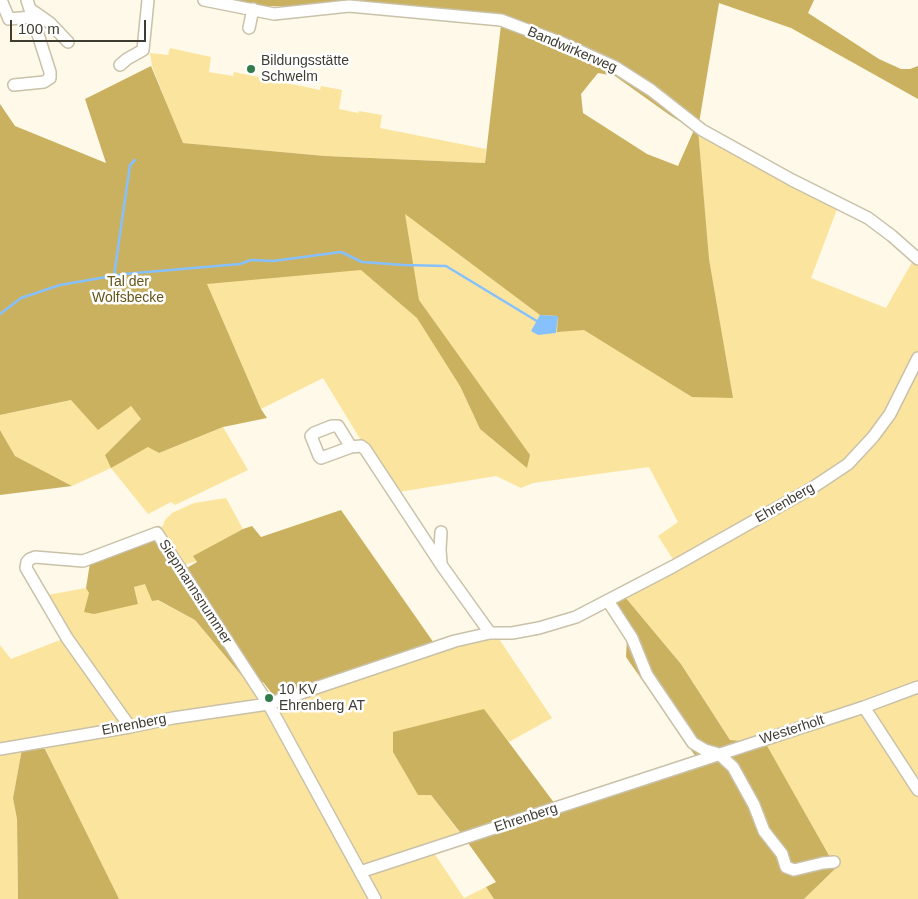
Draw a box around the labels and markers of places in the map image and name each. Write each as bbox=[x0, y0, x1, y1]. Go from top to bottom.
place label: Bildungsstätte Schwelm bbox=[261, 53, 349, 85]
marker: Bildungsstätte Schwelm bbox=[245, 63, 257, 75]
place label: 10 KV Ehrenberg AT bbox=[279, 682, 365, 714]
marker: 10 KV Ehrenberg AT bbox=[263, 692, 275, 704]

